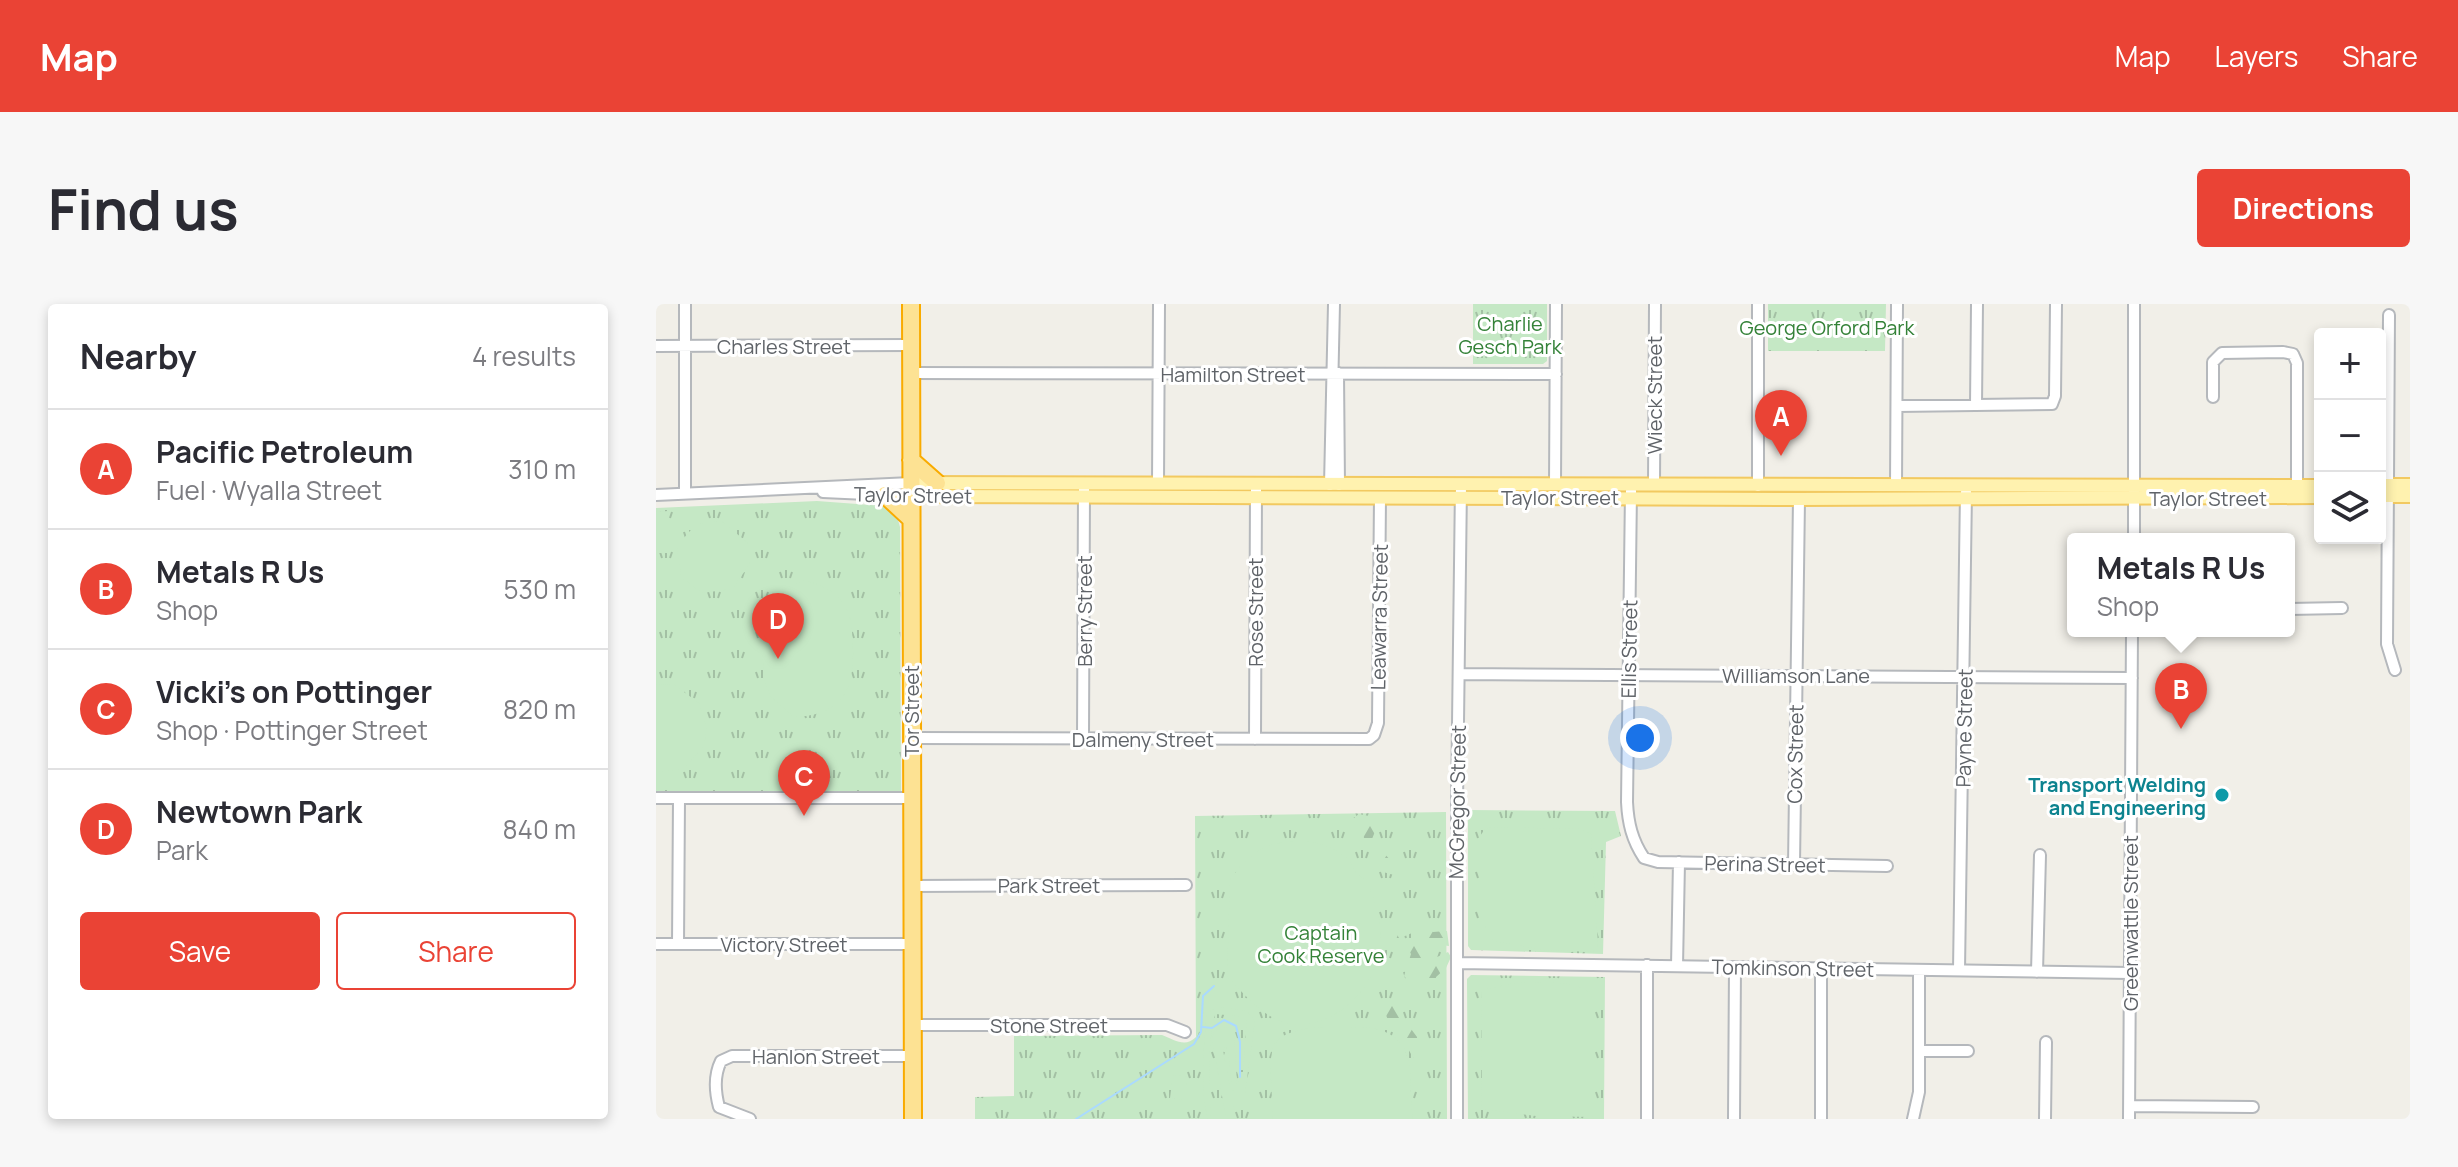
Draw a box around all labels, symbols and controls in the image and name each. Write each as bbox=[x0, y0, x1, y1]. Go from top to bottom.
text: Map bbox=[40, 30, 118, 82]
text: Map bbox=[2115, 37, 2171, 75]
text: Layers bbox=[2215, 37, 2298, 75]
text: Share bbox=[2342, 37, 2418, 75]
button: Directions bbox=[2197, 169, 2410, 247]
text: Find us bbox=[48, 170, 239, 247]
park label: Charlie Gesch Park bbox=[1458, 310, 1563, 360]
park label: George Orford Park bbox=[1740, 314, 1916, 341]
map controls bbox=[2314, 328, 2386, 544]
button: + bbox=[2314, 328, 2386, 400]
text: Nearby bbox=[80, 333, 196, 379]
street label: Charles Street bbox=[717, 333, 851, 360]
street label: Wieck Street bbox=[1641, 336, 1668, 454]
text: 4 results bbox=[472, 338, 576, 374]
street label: Hamilton Street bbox=[1160, 361, 1306, 388]
pin: A bbox=[1755, 390, 1807, 456]
button: − bbox=[2314, 400, 2386, 472]
text: Pacific Petroleum bbox=[156, 431, 413, 472]
text: A bbox=[97, 451, 115, 487]
text: 310 m bbox=[508, 451, 576, 487]
text: Fuel · Wyalla Street bbox=[156, 472, 382, 508]
button: layers bbox=[2314, 472, 2386, 544]
street label: Taylor Street bbox=[854, 480, 972, 510]
street label: Taylor Street bbox=[1501, 484, 1619, 511]
street label: Taylor Street bbox=[2149, 485, 2267, 512]
popup bbox=[2067, 533, 2295, 637]
street label: Leawarra Street bbox=[1364, 544, 1394, 690]
text: Metals R Us bbox=[2097, 547, 2265, 588]
text: Metals R Us bbox=[156, 551, 324, 592]
street label: Berry Street bbox=[1071, 555, 1098, 667]
street label: Rose Street bbox=[1242, 557, 1269, 667]
text: B bbox=[98, 571, 114, 607]
text: 530 m bbox=[503, 571, 576, 607]
text: Shop bbox=[2097, 588, 2159, 624]
text: Shop bbox=[156, 592, 218, 628]
pin: D bbox=[752, 593, 804, 659]
street label: Ellis Street bbox=[1615, 599, 1643, 699]
street label: Williamson Lane bbox=[1722, 662, 1870, 689]
pin: B bbox=[2155, 663, 2207, 729]
street label: Tor Street bbox=[898, 665, 925, 757]
street label: Payne Street bbox=[1949, 668, 1979, 788]
text: Vicki's on Pottinger bbox=[156, 671, 432, 712]
text: C bbox=[96, 691, 116, 727]
text: 820 m bbox=[503, 691, 576, 727]
street label: Cox Street bbox=[1781, 704, 1809, 804]
text: Shop · Pottinger Street bbox=[156, 712, 428, 748]
your location bbox=[1620, 718, 1660, 758]
street label: McGregor Street bbox=[1442, 725, 1472, 879]
street label: Dalmeny Street bbox=[1072, 726, 1214, 753]
pin: C bbox=[778, 750, 830, 816]
place label: Transport Welding and Engineering bbox=[2028, 771, 2206, 821]
marker: Transport Welding and Engineering bbox=[2213, 786, 2231, 804]
text: Newtown Park bbox=[156, 791, 362, 832]
text: D bbox=[97, 811, 115, 847]
text: 840 m bbox=[502, 811, 576, 847]
text: Park bbox=[156, 832, 208, 868]
street label: Greenwattle Street bbox=[2117, 835, 2144, 1011]
street label: Perina Street bbox=[1704, 849, 1826, 879]
street label: Park Street bbox=[998, 872, 1100, 899]
button: Save bbox=[80, 912, 320, 990]
button: Share bbox=[336, 912, 576, 990]
park label: Captain Cook Reserve bbox=[1257, 919, 1385, 969]
street label: Victory Street bbox=[720, 931, 848, 958]
street label: Tomkinson Street bbox=[1712, 953, 1874, 983]
street label: Stone Street bbox=[990, 1012, 1108, 1039]
street label: Hanlon Street bbox=[752, 1043, 880, 1070]

